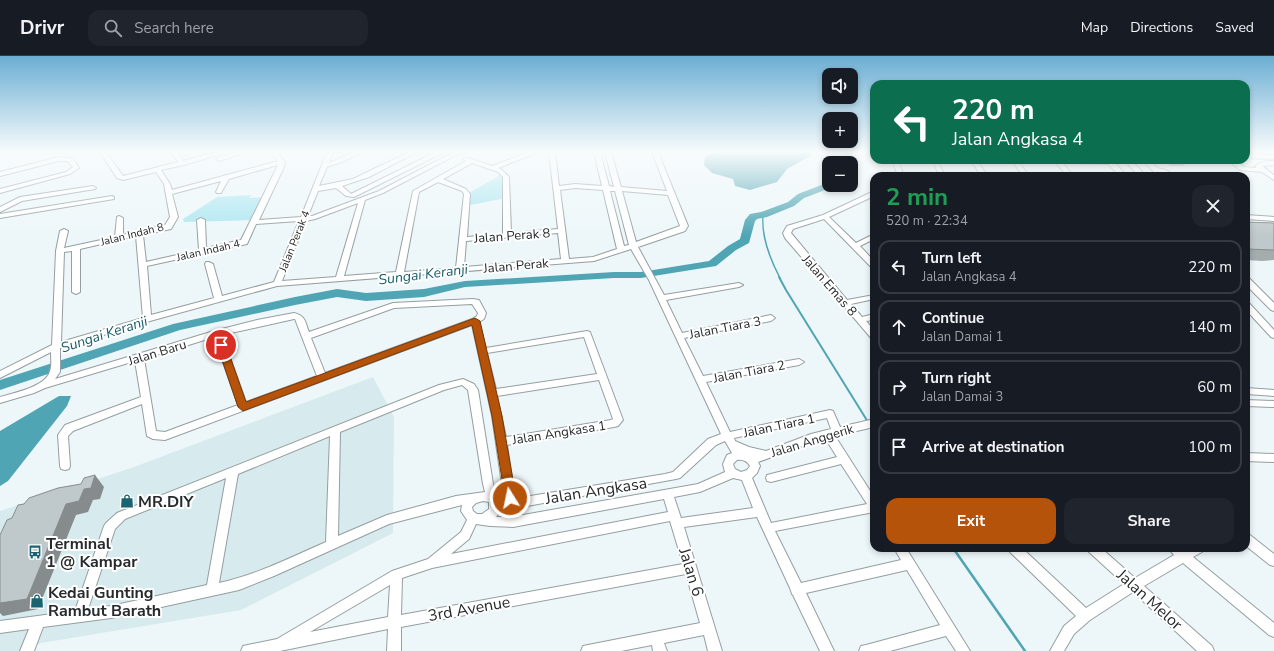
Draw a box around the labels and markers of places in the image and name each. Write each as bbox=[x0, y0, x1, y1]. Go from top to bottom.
pin bbox=[204, 328, 238, 362]
place label: MR.DIY bbox=[138, 491, 195, 513]
shop icon: MR.DIY bbox=[119, 493, 135, 509]
place label: Terminal 1 @ Kampar bbox=[46, 533, 138, 573]
bus stop icon: Terminal 1 @ Kampar bbox=[27, 544, 43, 560]
place label: Kedai Gunting Rambut Barath bbox=[48, 582, 161, 622]
shop icon: Kedai Gunting Rambut Barath bbox=[29, 593, 45, 609]

